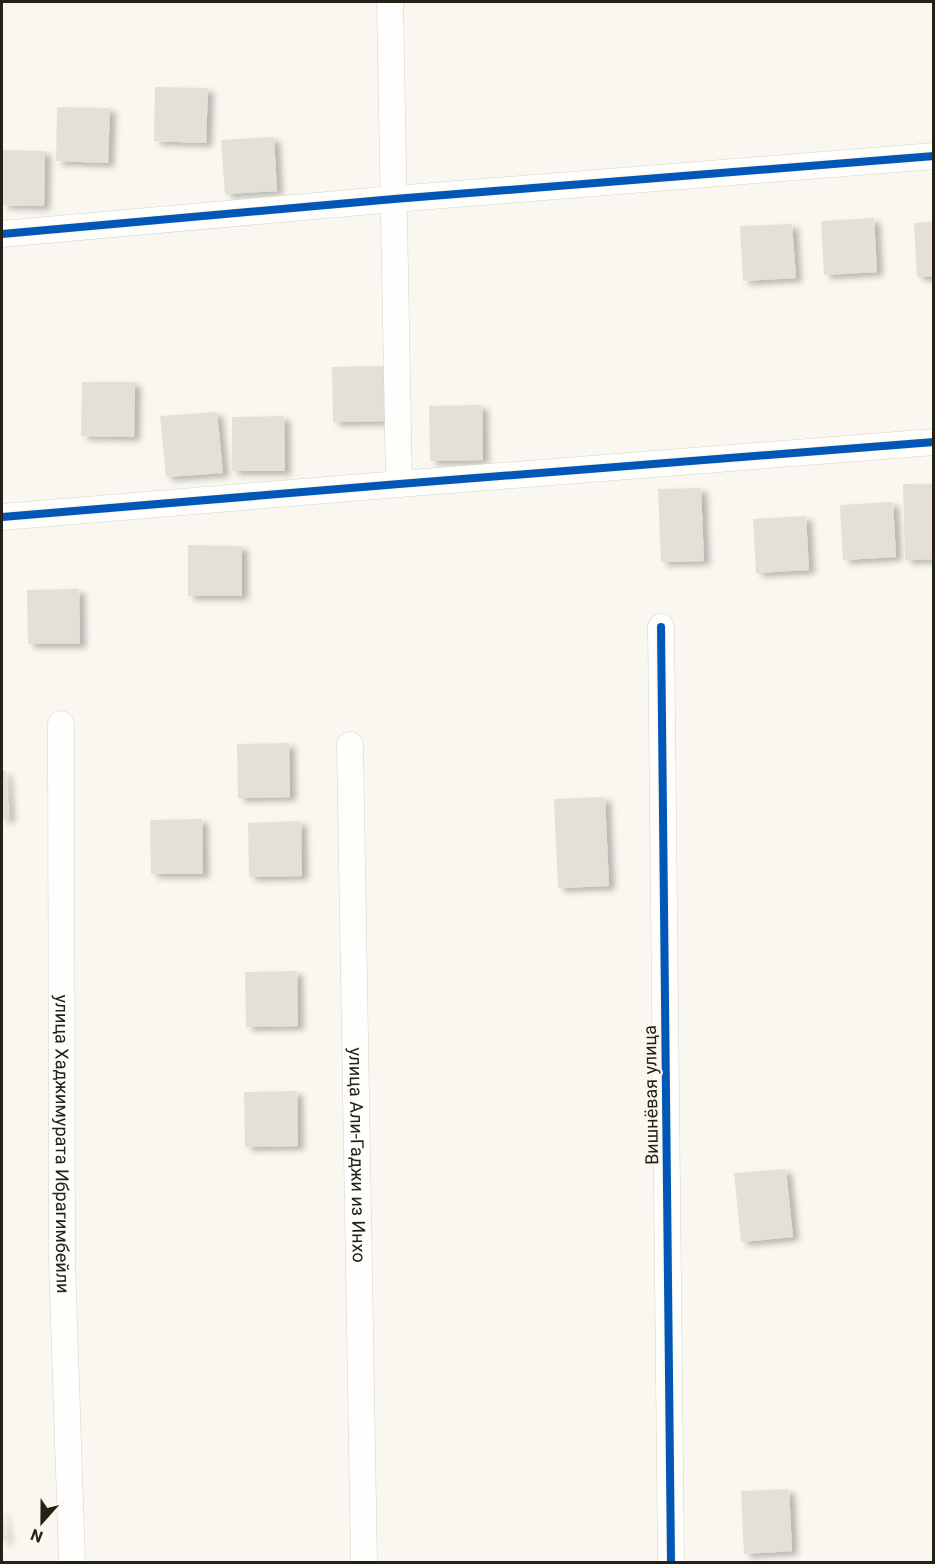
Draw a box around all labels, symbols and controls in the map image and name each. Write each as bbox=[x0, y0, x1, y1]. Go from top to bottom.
street label: улица Хаджимурата Ибрагимбейли bbox=[52, 994, 74, 1294]
street label: Вишнёвая улица bbox=[639, 1025, 662, 1165]
street label: улица Али-Гаджи из Инхо bbox=[345, 1047, 370, 1263]
north arrow bbox=[12, 1492, 72, 1552]
text: N bbox=[28, 1525, 45, 1546]

